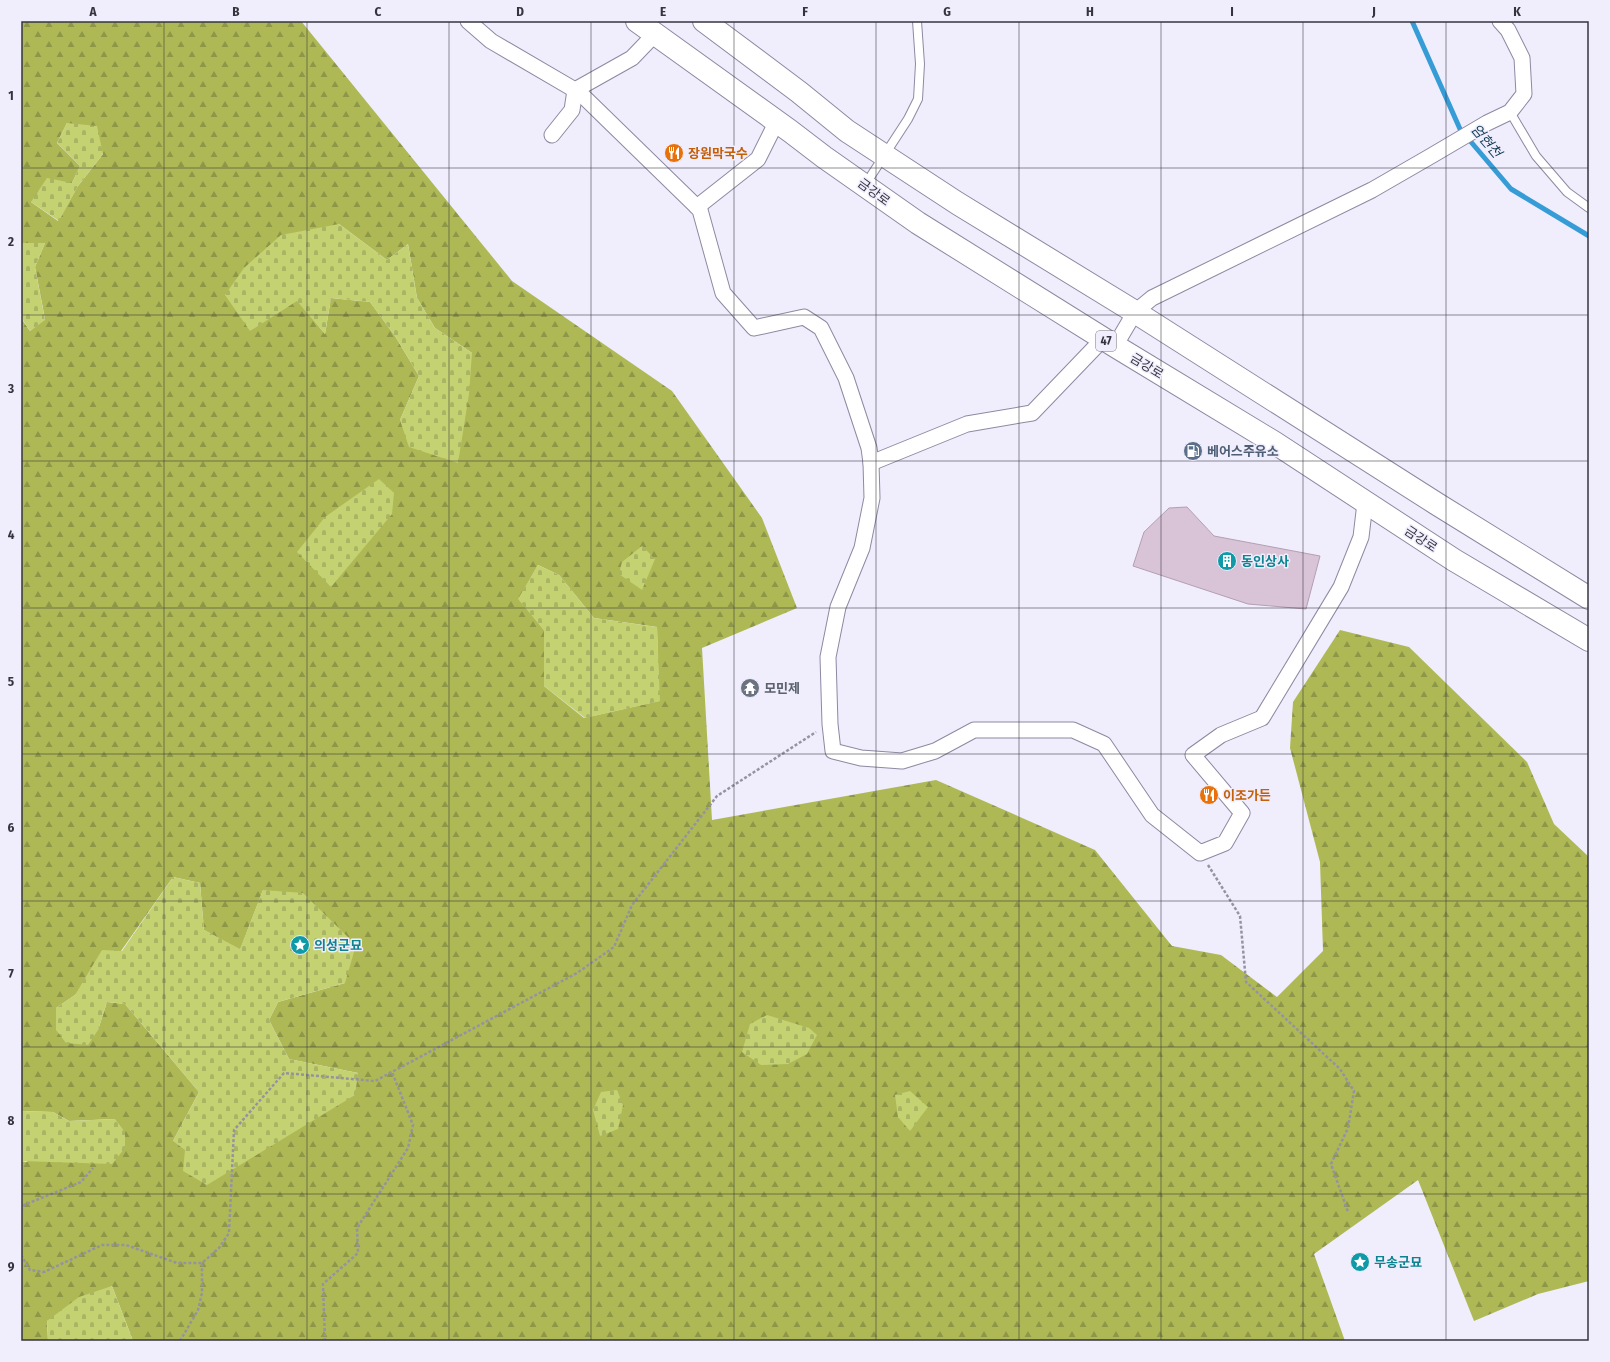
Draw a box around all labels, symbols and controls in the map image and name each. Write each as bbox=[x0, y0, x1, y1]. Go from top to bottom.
text: A bbox=[88, 4, 97, 19]
text: B bbox=[232, 4, 240, 19]
text: C bbox=[375, 4, 382, 19]
text: D bbox=[516, 4, 524, 19]
text: E bbox=[660, 4, 666, 19]
text: F bbox=[802, 4, 808, 19]
text: G bbox=[943, 4, 951, 19]
text: H bbox=[1086, 4, 1094, 19]
text: I bbox=[1230, 4, 1234, 19]
text: J bbox=[1371, 4, 1376, 19]
text: K bbox=[1513, 4, 1521, 19]
text: 1 bbox=[8, 88, 14, 103]
water label: 엄현천 bbox=[1467, 121, 1506, 162]
restaurant icon: 장원막국수 bbox=[663, 142, 685, 164]
place label: 장원막국수 bbox=[688, 146, 748, 161]
street label: 금강로 bbox=[855, 175, 893, 209]
text: 2 bbox=[7, 234, 14, 249]
road number: 47 bbox=[1096, 331, 1116, 351]
street label: 금강로 bbox=[1128, 350, 1166, 382]
text: 3 bbox=[7, 381, 14, 396]
fuel station icon: 베어스주유소 bbox=[1182, 440, 1204, 462]
place label: 베어스주유소 bbox=[1207, 444, 1279, 459]
street label: 금강로 bbox=[1402, 523, 1440, 555]
text: 4 bbox=[8, 527, 15, 542]
building icon: 동인상사 bbox=[1216, 550, 1238, 572]
place label: 동인상사 bbox=[1241, 554, 1289, 569]
text: 5 bbox=[8, 674, 14, 689]
temple icon: 모민제 bbox=[739, 677, 761, 699]
place label: 모민제 bbox=[764, 681, 800, 696]
restaurant icon: 이조가든 bbox=[1198, 784, 1220, 806]
place label: 이조가든 bbox=[1223, 788, 1271, 803]
text: 6 bbox=[8, 820, 15, 835]
place icon: 의성군묘 bbox=[289, 934, 311, 956]
place label: 의성군묘 bbox=[314, 938, 362, 953]
text: 7 bbox=[8, 966, 14, 981]
text: 8 bbox=[8, 1113, 15, 1128]
place icon: 무송군묘 bbox=[1349, 1251, 1371, 1273]
place label: 무송군묘 bbox=[1374, 1255, 1422, 1270]
text: 9 bbox=[8, 1259, 15, 1274]

